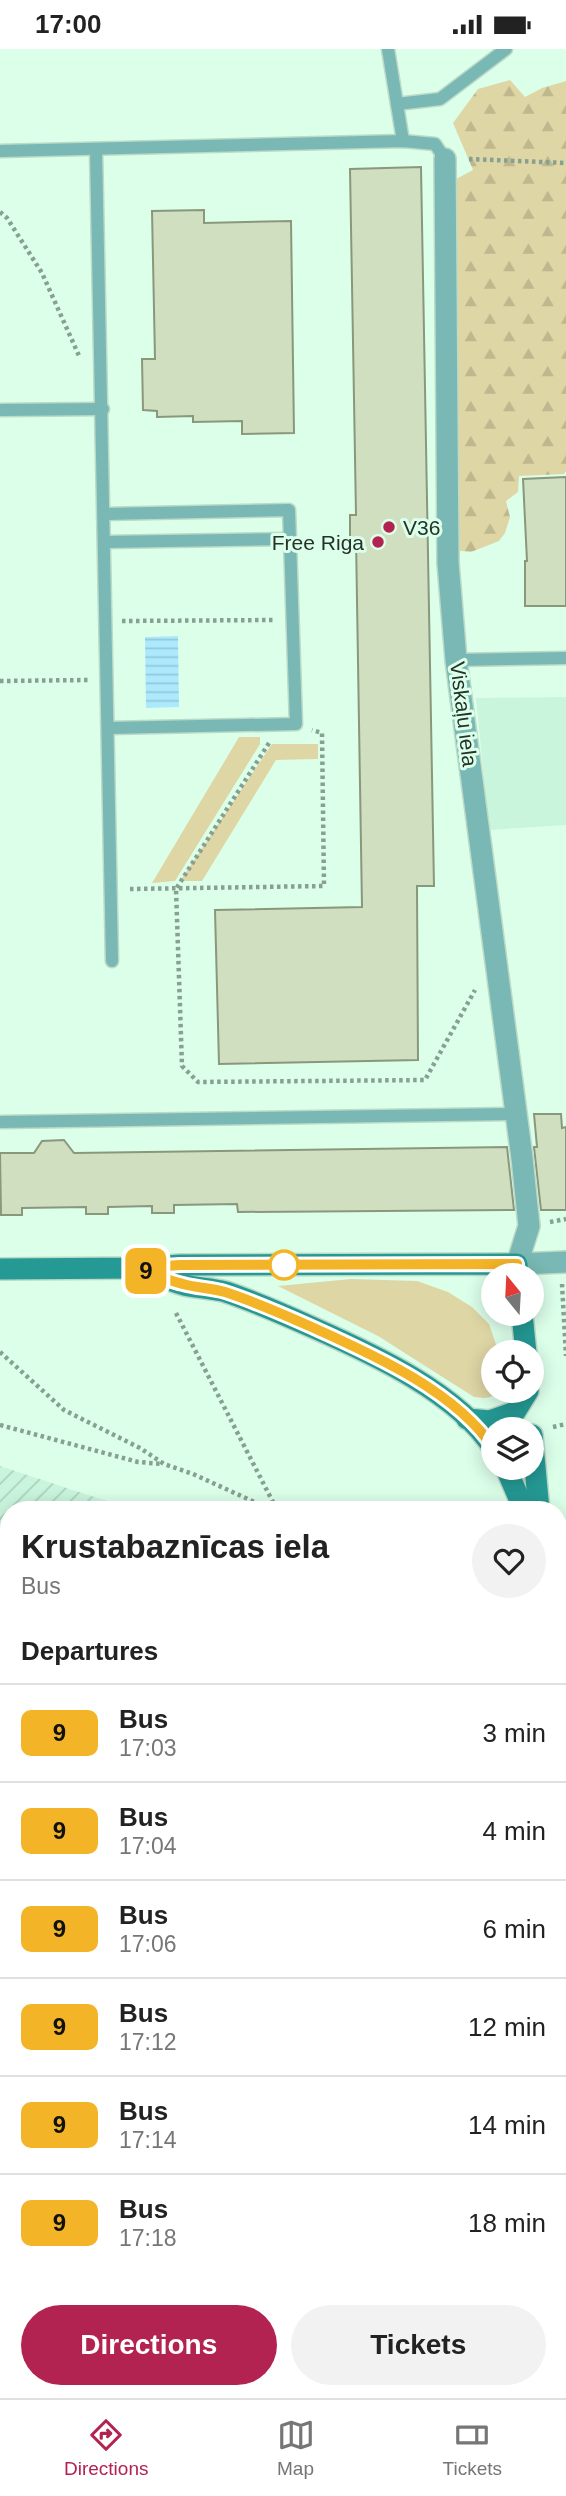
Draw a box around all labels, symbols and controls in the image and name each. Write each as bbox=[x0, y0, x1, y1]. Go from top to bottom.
text: 17:00 bbox=[35, 9, 102, 39]
place label: V36 bbox=[403, 516, 440, 539]
marker: V36 bbox=[381, 519, 397, 535]
place label: Free Riga bbox=[272, 531, 364, 554]
marker: Free Riga bbox=[370, 534, 386, 550]
street label: Viskaļu iela bbox=[446, 660, 482, 768]
line badge: 9 bbox=[123, 1248, 169, 1294]
unlabelled marker bbox=[269, 1250, 299, 1280]
text: 9 bbox=[139, 1257, 153, 1284]
north arrow bbox=[481, 1263, 544, 1327]
map controls bbox=[481, 1263, 544, 1480]
button: locate bbox=[481, 1340, 544, 1403]
button: layers bbox=[481, 1417, 544, 1480]
button: heart bbox=[472, 1524, 546, 1598]
text: Krustabaznīcas iela bbox=[21, 1528, 329, 1565]
text: Bus bbox=[21, 1573, 61, 1599]
text: Departures bbox=[21, 1636, 158, 1666]
text: Bus bbox=[119, 1704, 168, 1734]
text: 3 min bbox=[482, 1718, 546, 1748]
text: 9 bbox=[53, 1719, 66, 1746]
text: 17:03 bbox=[119, 1735, 177, 1761]
text: Bus bbox=[119, 1802, 168, 1832]
text: 4 min bbox=[482, 1816, 546, 1846]
text: 9 bbox=[53, 1817, 66, 1844]
text: 17:04 bbox=[119, 1833, 177, 1859]
text: Bus bbox=[119, 1900, 168, 1930]
text: 6 min bbox=[482, 1914, 546, 1944]
text: 9 bbox=[53, 1915, 66, 1942]
text: 17:06 bbox=[119, 1931, 177, 1957]
text: Bus bbox=[119, 1998, 168, 2028]
text: 12 min bbox=[468, 2012, 546, 2042]
text: 9 bbox=[53, 2013, 66, 2040]
text: 17:12 bbox=[119, 2029, 177, 2055]
text: Bus bbox=[119, 2096, 168, 2126]
text: 14 min bbox=[468, 2110, 546, 2140]
text: 9 bbox=[53, 2111, 66, 2138]
text: 17:14 bbox=[119, 2127, 177, 2153]
text: Bus bbox=[119, 2194, 168, 2224]
text: 18 min bbox=[468, 2208, 546, 2238]
text: 9 bbox=[53, 2209, 66, 2236]
text: 17:18 bbox=[119, 2225, 177, 2251]
button: Directions bbox=[21, 2305, 277, 2385]
button: Tickets bbox=[291, 2305, 546, 2385]
tab: Directions bbox=[64, 2416, 148, 2480]
tab: Map bbox=[277, 2416, 315, 2480]
tab: Tickets bbox=[443, 2416, 502, 2480]

